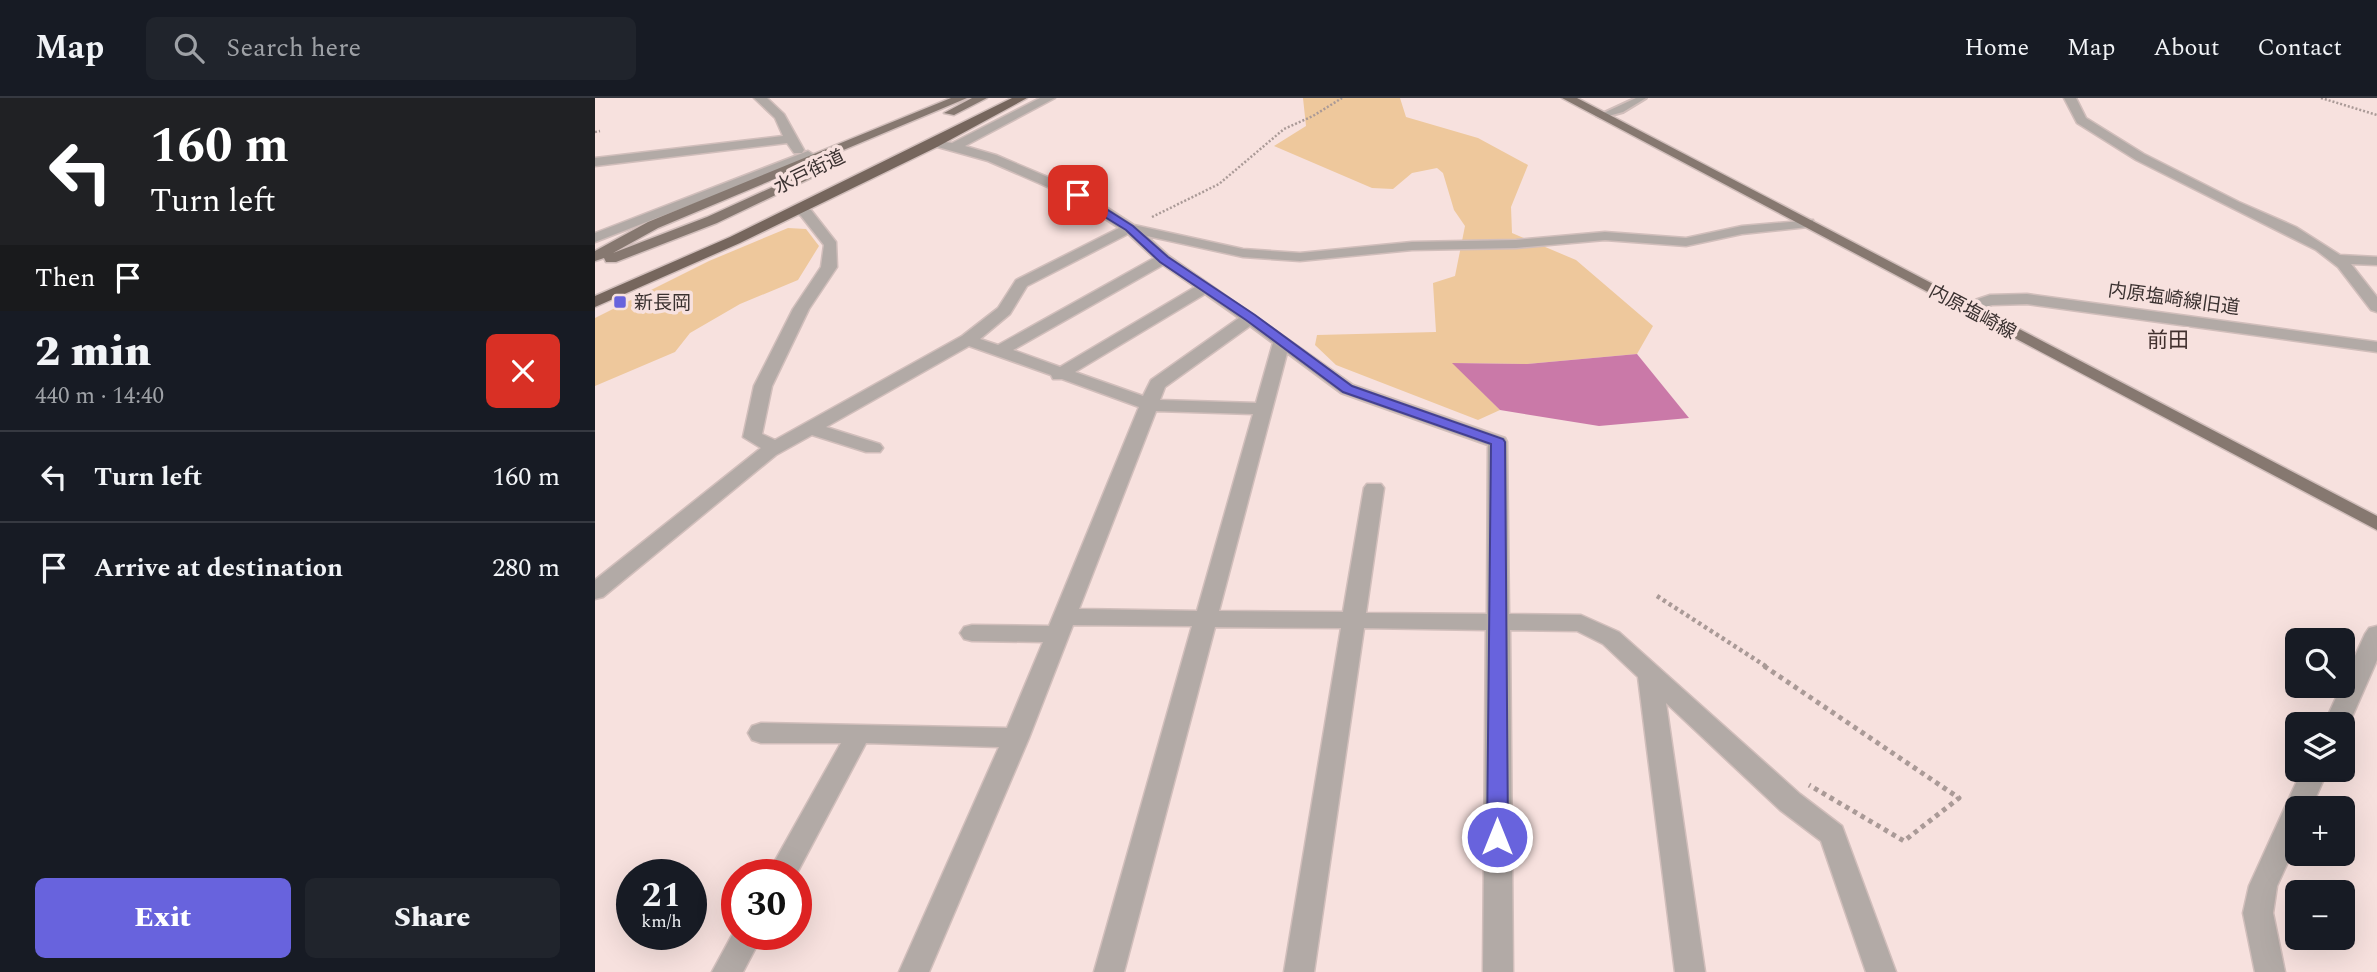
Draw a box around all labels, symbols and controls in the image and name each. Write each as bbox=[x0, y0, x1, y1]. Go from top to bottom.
search box bbox=[146, 17, 636, 80]
text: Map bbox=[35, 23, 104, 73]
text: Search here bbox=[226, 28, 361, 68]
icon: search bbox=[170, 29, 208, 67]
text: Home bbox=[1964, 30, 2029, 66]
text: Map bbox=[2067, 30, 2115, 66]
text: About bbox=[2153, 30, 2219, 66]
text: Contact bbox=[2257, 30, 2342, 66]
text: 160 m bbox=[150, 109, 289, 184]
icon: left bbox=[35, 126, 126, 217]
street label: 水戸街道 bbox=[769, 143, 850, 202]
pin bbox=[1048, 165, 1108, 225]
icon: arrive bbox=[1059, 176, 1097, 214]
text: Turn left bbox=[150, 177, 276, 226]
text: Then bbox=[35, 258, 95, 298]
icon: arrive bbox=[109, 259, 147, 297]
street label: 内原塩崎線旧道 bbox=[2106, 276, 2242, 323]
street label: 内原塩崎線 bbox=[1924, 277, 2021, 347]
place label: 新長岡 bbox=[634, 289, 691, 318]
marker: 新長岡 bbox=[612, 294, 628, 310]
text: 2 min bbox=[35, 321, 151, 384]
district label: 前田 bbox=[2147, 325, 2189, 357]
button: close bbox=[486, 334, 560, 408]
text: 440 m · 14:40 bbox=[35, 379, 164, 414]
text: Turn left bbox=[94, 457, 202, 497]
text: 160 m bbox=[492, 457, 560, 497]
icon: left bbox=[35, 458, 73, 496]
text: Arrive at destination bbox=[94, 548, 343, 588]
text: 280 m bbox=[492, 548, 560, 588]
icon: arrive bbox=[35, 549, 73, 587]
map controls bbox=[2285, 628, 2355, 950]
button: search bbox=[2285, 628, 2355, 698]
button: layers bbox=[2285, 712, 2355, 782]
button: + bbox=[2285, 796, 2355, 866]
position arrow bbox=[1460, 800, 1534, 874]
speed limit sign: 30 bbox=[721, 859, 812, 950]
text: 21 bbox=[642, 869, 681, 922]
button: Exit bbox=[35, 878, 291, 958]
button: Share bbox=[305, 878, 560, 958]
button: − bbox=[2285, 880, 2355, 950]
text: km/h bbox=[641, 908, 682, 935]

